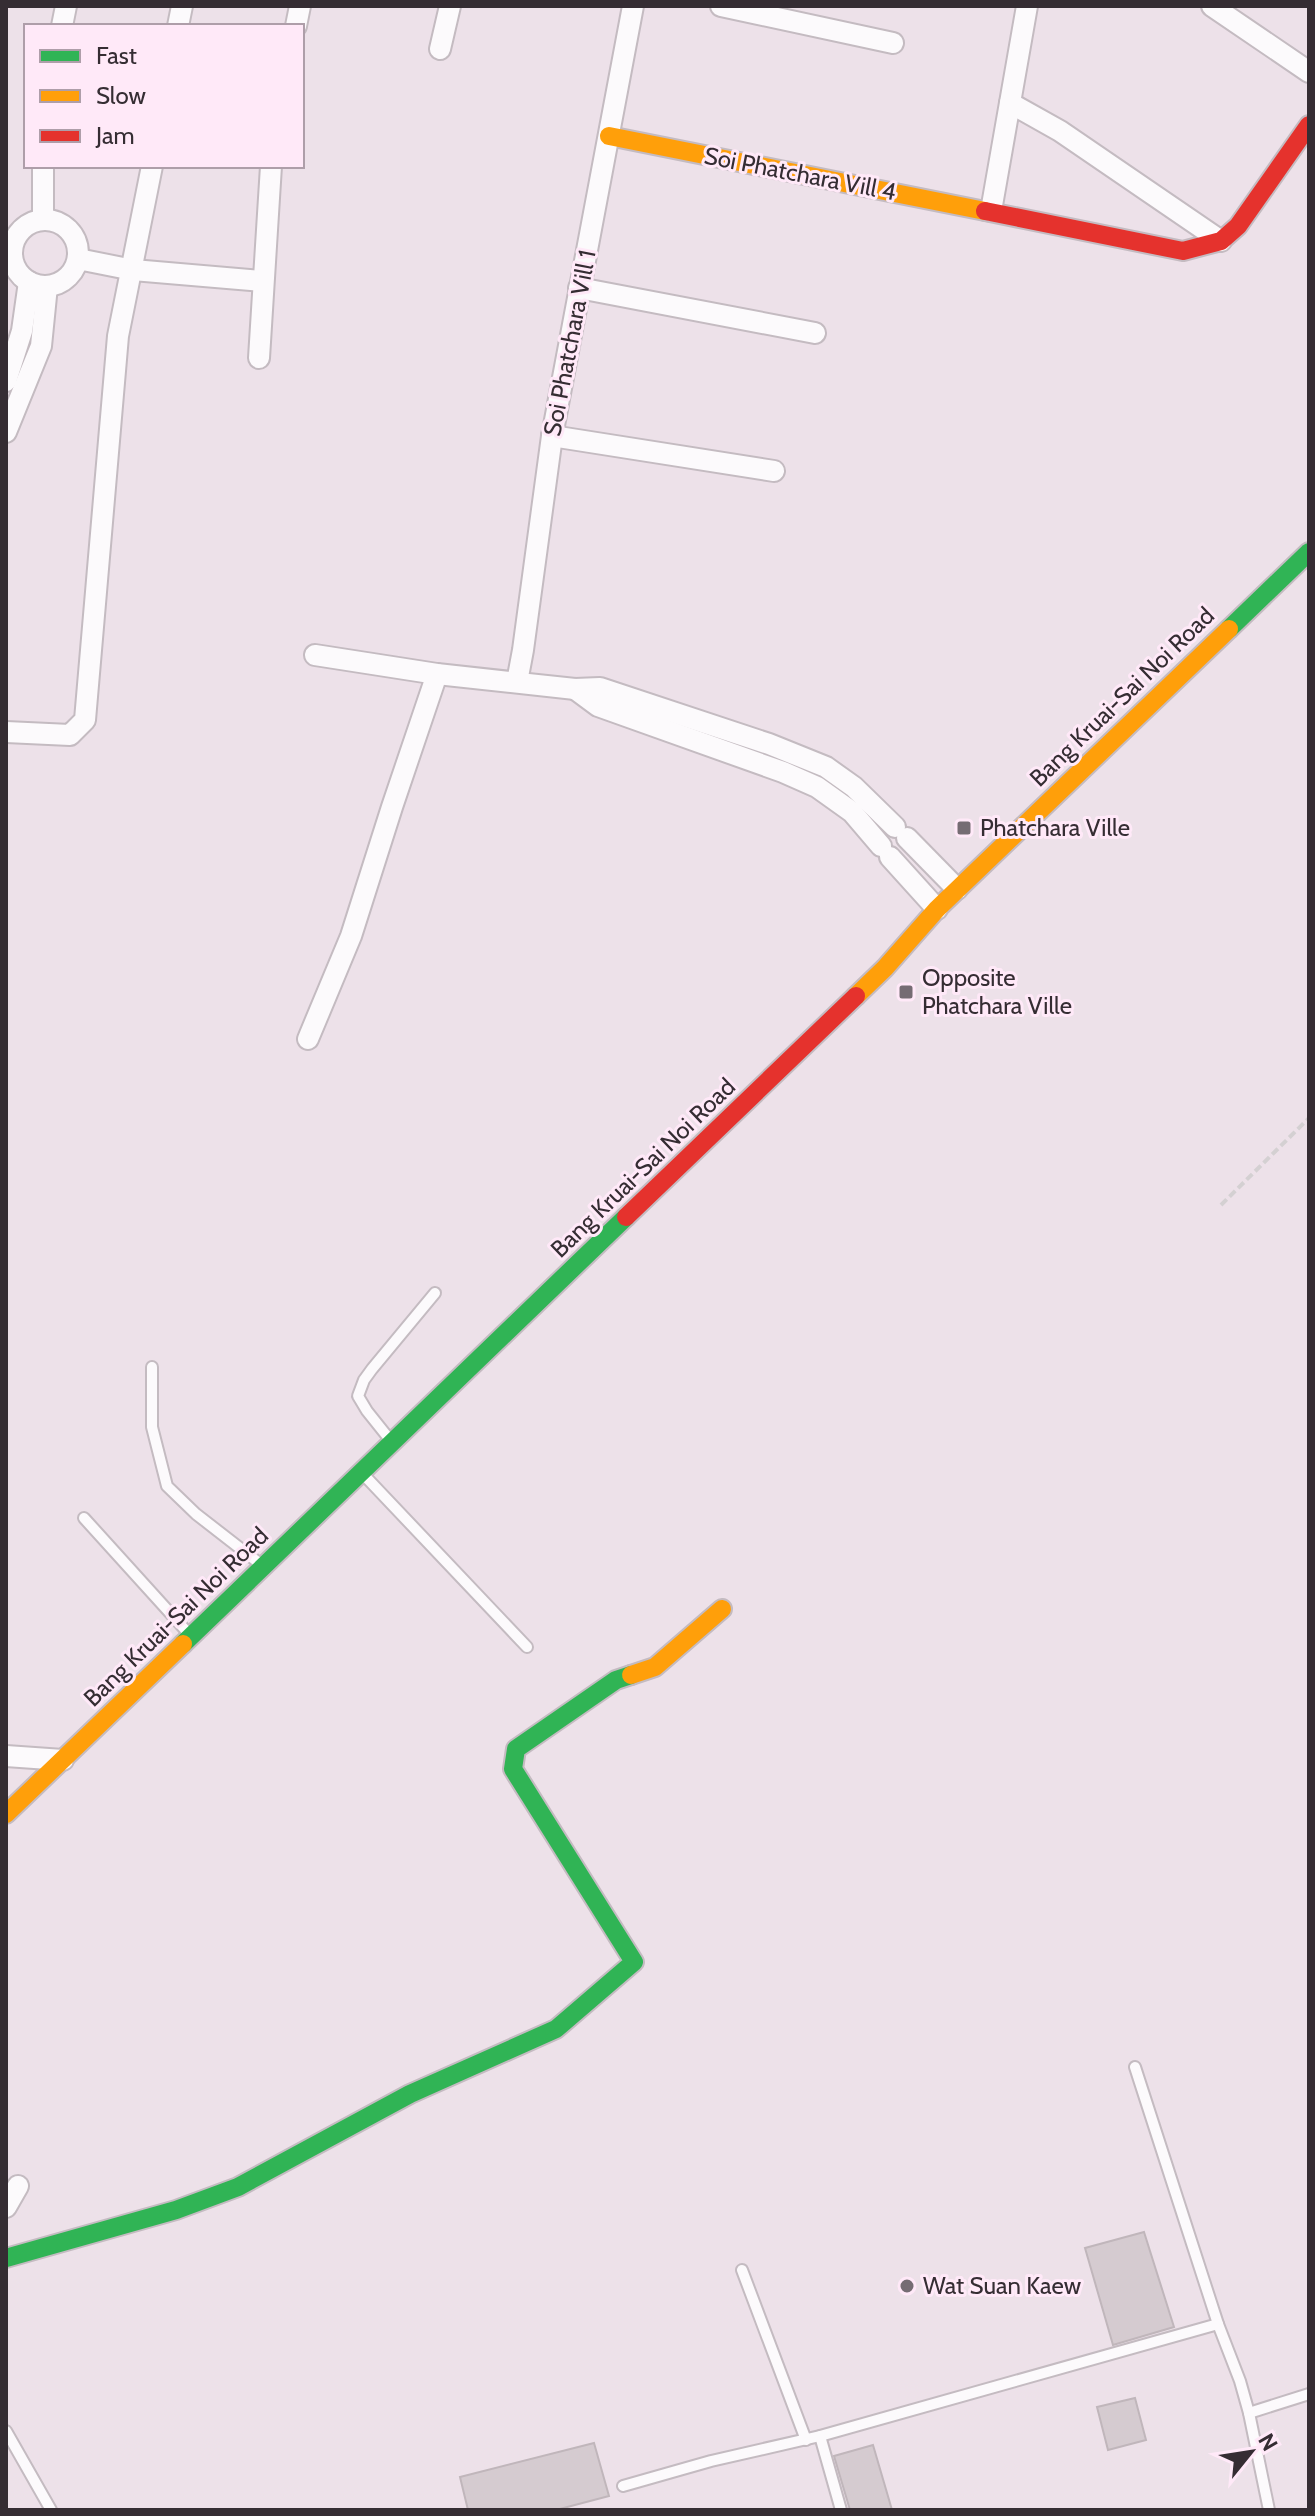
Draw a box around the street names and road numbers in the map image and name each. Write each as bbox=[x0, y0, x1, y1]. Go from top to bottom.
street label: Soi Phatchara Vill 4 bbox=[702, 141, 899, 206]
street label: Soi Phatchara Vill 1 bbox=[537, 248, 602, 438]
street label: Bang Kruai-Sai Noi Road bbox=[1023, 601, 1220, 792]
street label: Bang Kruai-Sai Noi Road bbox=[544, 1072, 741, 1263]
street label: Bang Kruai-Sai Noi Road bbox=[77, 1521, 274, 1712]

